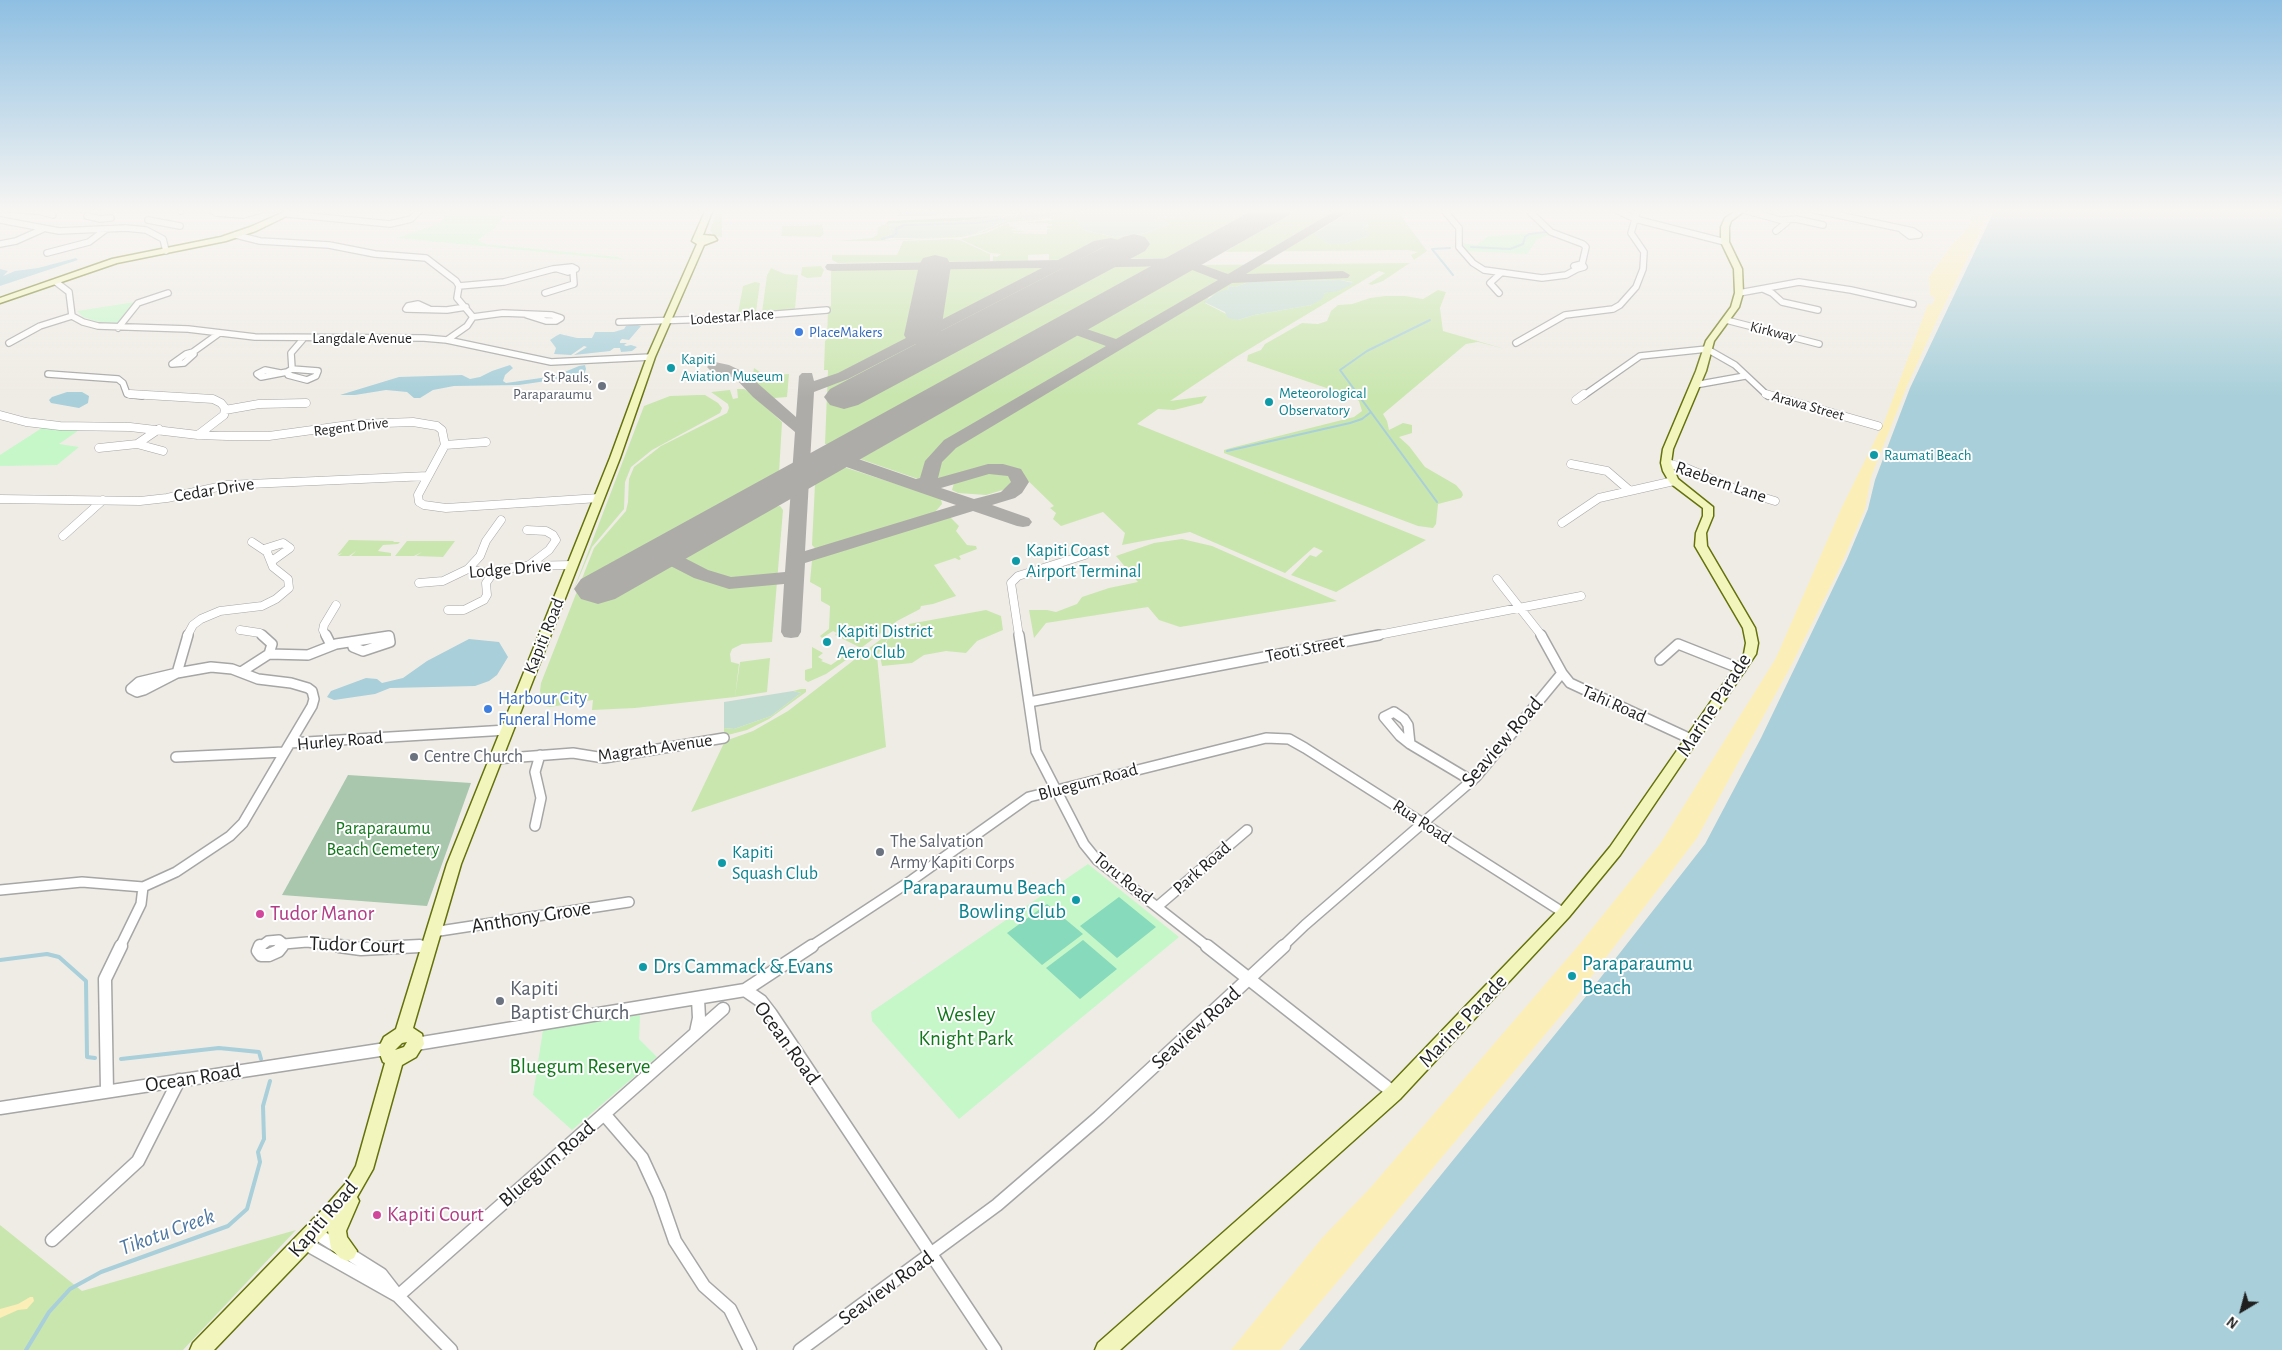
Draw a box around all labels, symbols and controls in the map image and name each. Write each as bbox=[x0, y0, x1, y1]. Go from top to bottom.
street label: Lodestar Place bbox=[690, 305, 774, 329]
street label: Kirkway bbox=[1748, 318, 1798, 346]
place label: PlaceMakers bbox=[809, 323, 883, 341]
marker: PlaceMakers bbox=[793, 326, 805, 338]
street label: Langdale Avenue bbox=[312, 329, 412, 347]
place label: Kapiti Aviation Museum bbox=[681, 350, 783, 385]
marker: Kapiti Aviation Museum bbox=[665, 362, 677, 374]
place label: St Pauls, Paraparaumu bbox=[513, 368, 592, 403]
marker: St Pauls, Paraparaumu bbox=[596, 380, 608, 392]
place label: Meteorological Observatory bbox=[1279, 384, 1367, 419]
street label: Arawa Street bbox=[1770, 387, 1846, 425]
marker: Meteorological Observatory bbox=[1263, 396, 1275, 408]
street label: Regent Drive bbox=[313, 413, 389, 441]
place label: Raumati Beach bbox=[1884, 446, 1972, 464]
marker: Raumati Beach bbox=[1868, 449, 1880, 461]
street label: Raebern Lane bbox=[1673, 456, 1769, 508]
street label: Cedar Drive bbox=[172, 473, 256, 507]
place label: Kapiti Coast Airport Terminal bbox=[1026, 540, 1141, 582]
street label: Lodge Drive bbox=[468, 555, 552, 583]
marker: Kapiti Coast Airport Terminal bbox=[1010, 555, 1022, 567]
street label: Kapiti Road bbox=[519, 595, 569, 677]
place label: Kapiti District Aero Club bbox=[837, 621, 933, 664]
street label: Teoti Street bbox=[1264, 631, 1346, 667]
marker: Kapiti District Aero Club bbox=[821, 636, 833, 648]
street label: Marine Parade bbox=[1671, 648, 1757, 762]
street label: Tahi Road bbox=[1578, 680, 1650, 728]
place label: Harbour City Funeral Home bbox=[498, 688, 596, 731]
street label: Seaview Road bbox=[1456, 692, 1548, 792]
marker: Harbour City Funeral Home bbox=[482, 703, 494, 715]
street label: Hurley Road bbox=[296, 726, 384, 756]
street label: Magrath Avenue bbox=[596, 729, 714, 767]
place label: Centre Church bbox=[424, 746, 523, 768]
marker: Centre Church bbox=[408, 751, 420, 763]
street label: Bluegum Road bbox=[1036, 758, 1140, 806]
street label: Rua Road bbox=[1388, 795, 1456, 849]
park label: Paraparaumu Beach Cemetery bbox=[327, 818, 439, 861]
place label: The Salvation Army Kapiti Corps bbox=[890, 831, 1015, 874]
street label: Park Road bbox=[1169, 837, 1235, 899]
place label: Kapiti Squash Club bbox=[732, 842, 818, 884]
marker: The Salvation Army Kapiti Corps bbox=[874, 846, 886, 858]
street label: Toru Road bbox=[1089, 848, 1157, 908]
marker: Kapiti Squash Club bbox=[716, 857, 728, 869]
place label: Paraparaumu Beach Bowling Club bbox=[902, 875, 1066, 925]
marker: Paraparaumu Beach Bowling Club bbox=[1070, 894, 1082, 906]
street label: Anthony Grove bbox=[469, 895, 593, 939]
place label: Tudor Manor bbox=[270, 901, 374, 927]
marker: Tudor Manor bbox=[254, 908, 266, 920]
street label: Tudor Court bbox=[309, 931, 405, 959]
place label: Paraparaumu Beach bbox=[1582, 951, 1693, 1001]
place label: Drs Cammack & Evans bbox=[653, 954, 833, 980]
marker: Drs Cammack & Evans bbox=[637, 961, 649, 973]
street label: Marine Parade bbox=[1413, 969, 1513, 1073]
marker: Paraparaumu Beach bbox=[1566, 970, 1578, 982]
place label: Kapiti Baptist Church bbox=[510, 976, 629, 1026]
street label: Seaview Road bbox=[1146, 981, 1246, 1075]
marker: Kapiti Baptist Church bbox=[494, 995, 506, 1007]
street label: Ocean Road bbox=[748, 996, 826, 1090]
park label: Wesley Knight Park bbox=[919, 1002, 1013, 1052]
park label: Bluegum Reserve bbox=[510, 1054, 650, 1080]
street label: Ocean Road bbox=[143, 1058, 243, 1098]
street label: Bluegum Road bbox=[494, 1115, 600, 1213]
street label: Kapiti Road bbox=[283, 1175, 363, 1263]
place label: Kapiti Court bbox=[387, 1202, 484, 1228]
water label: Tikotu Creek bbox=[116, 1203, 218, 1261]
marker: Kapiti Court bbox=[371, 1209, 383, 1221]
street label: Seaview Road bbox=[833, 1245, 939, 1331]
north arrow bbox=[2217, 1285, 2267, 1335]
text: N bbox=[2225, 1313, 2241, 1331]

